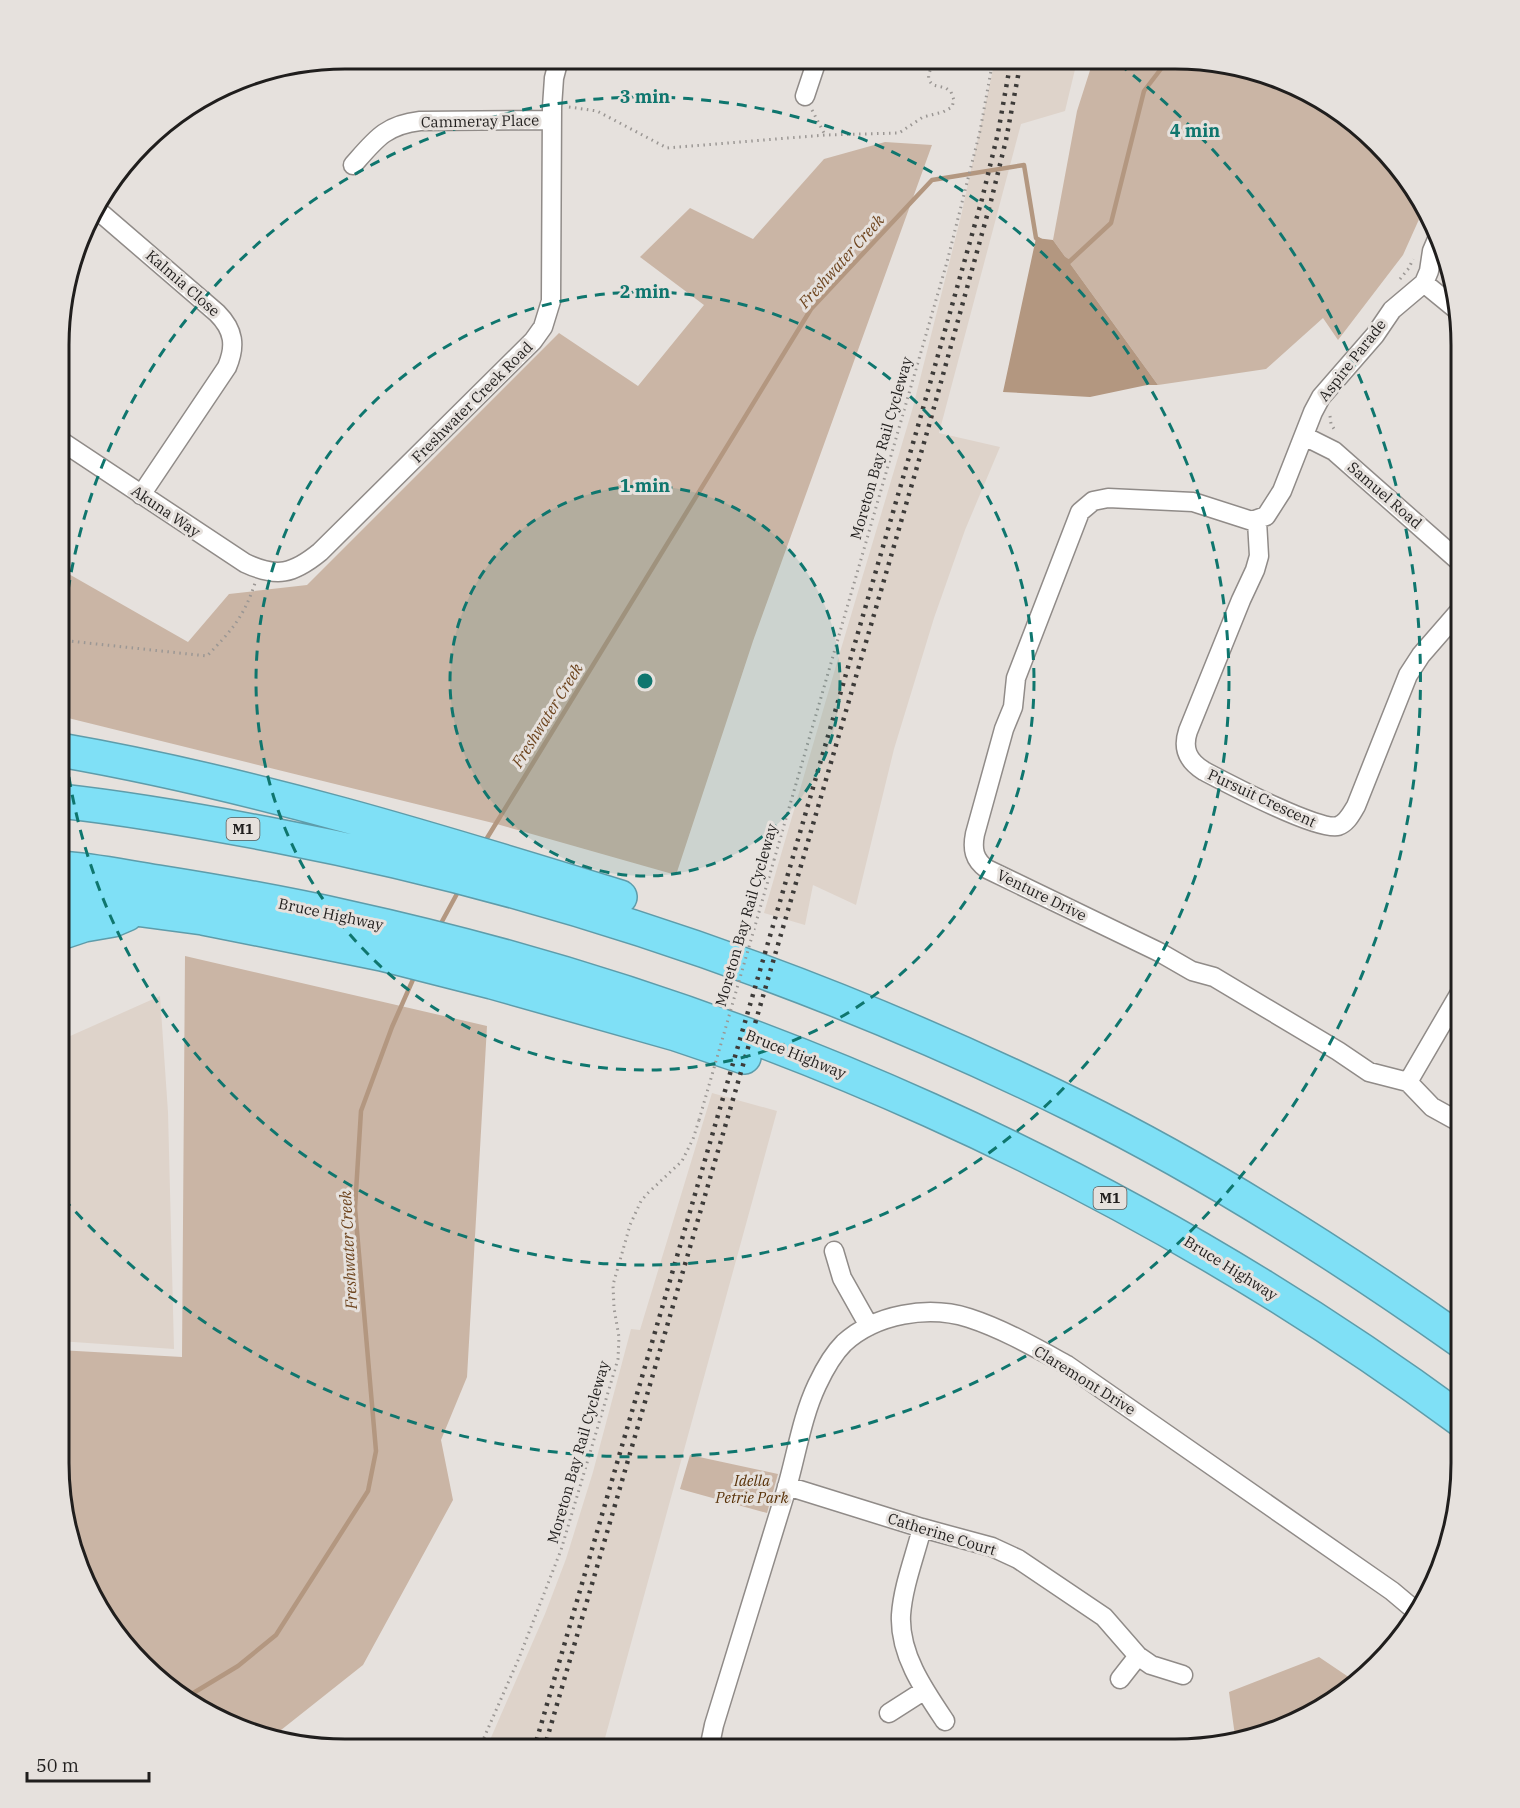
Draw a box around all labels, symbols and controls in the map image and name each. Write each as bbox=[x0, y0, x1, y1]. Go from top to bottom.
text: 3 min bbox=[620, 85, 670, 108]
street label: Cammeray Place bbox=[421, 110, 539, 132]
text: 4 min bbox=[1170, 119, 1220, 142]
water label: Freshwater Creek bbox=[793, 210, 889, 313]
street label: Kalmia Close bbox=[142, 246, 224, 320]
text: 2 min bbox=[620, 280, 670, 303]
street label: Aspire Parade bbox=[1314, 315, 1390, 405]
street label: Freshwater Creek Road bbox=[407, 337, 537, 467]
street label: Moreton Bay Rail Cycleway bbox=[846, 355, 916, 541]
street label: Samuel Road bbox=[1344, 458, 1426, 532]
text: 1 min bbox=[620, 474, 670, 497]
street label: Akuna Way bbox=[128, 481, 204, 541]
water label: Freshwater Creek bbox=[506, 659, 587, 772]
centre of rings bbox=[635, 671, 655, 691]
street label: Pursuit Crescent bbox=[1205, 765, 1319, 831]
road number: M1 bbox=[226, 818, 260, 840]
street label: Moreton Bay Rail Cycleway bbox=[711, 822, 781, 1008]
street label: Venture Drive bbox=[994, 865, 1090, 925]
street label: Bruce Highway bbox=[277, 894, 385, 934]
street label: Bruce Highway bbox=[743, 1025, 849, 1083]
road number: M1 bbox=[1094, 1187, 1126, 1209]
water label: Freshwater Creek bbox=[335, 1190, 361, 1311]
street label: Bruce Highway bbox=[1181, 1232, 1281, 1304]
street label: Claremont Drive bbox=[1031, 1341, 1139, 1419]
street label: Moreton Bay Rail Cycleway bbox=[543, 1359, 613, 1545]
park label: Idella Petrie Park bbox=[715, 1471, 788, 1507]
street label: Catherine Court bbox=[886, 1509, 998, 1559]
scale bar bbox=[27, 1745, 148, 1783]
text: 50 m bbox=[36, 1754, 79, 1777]

